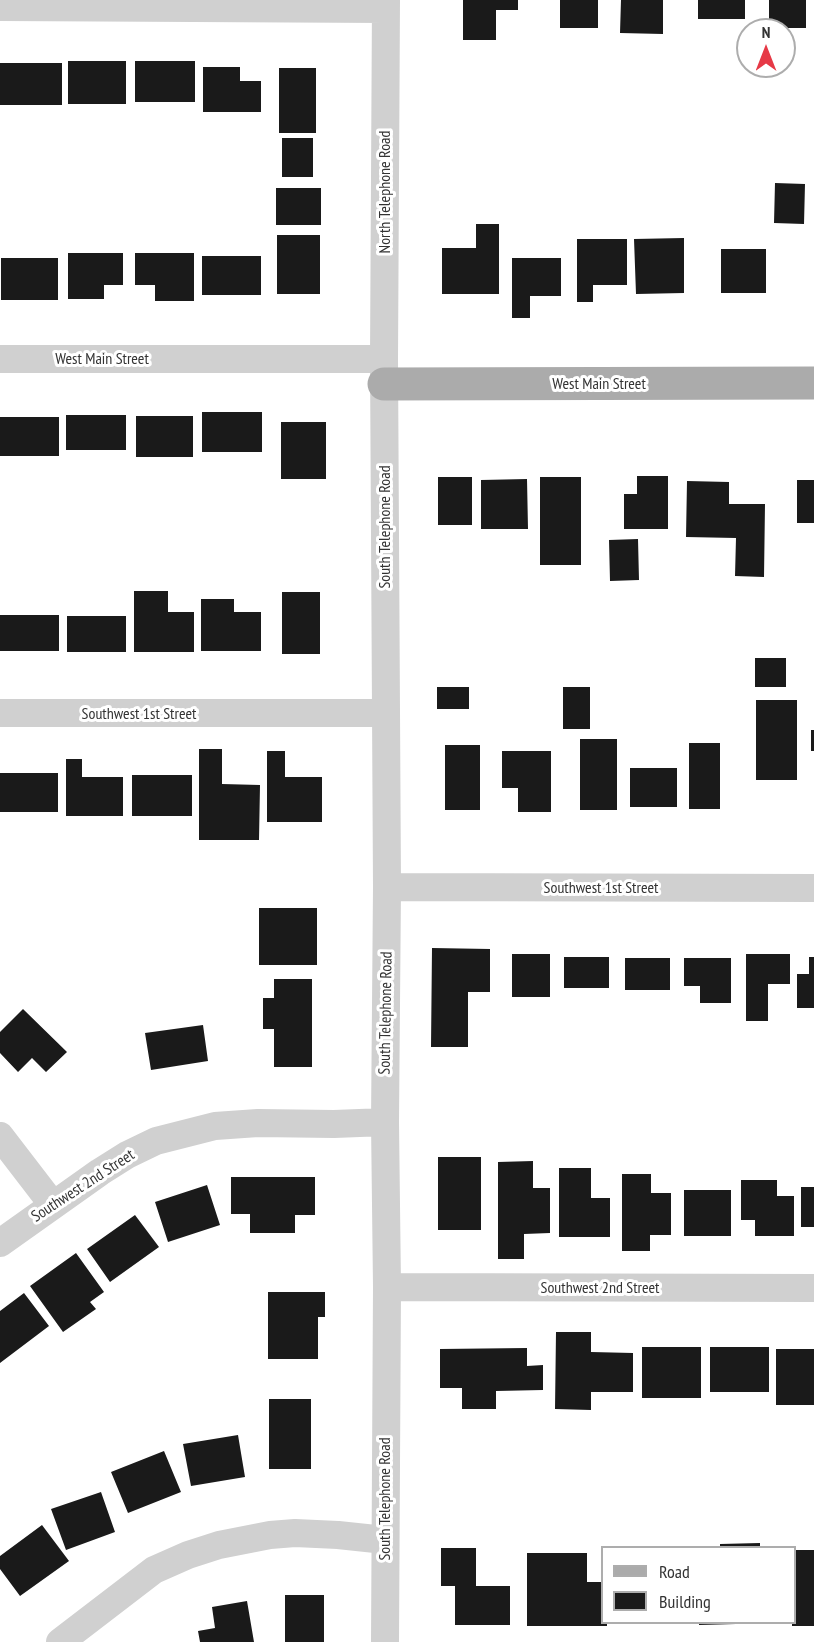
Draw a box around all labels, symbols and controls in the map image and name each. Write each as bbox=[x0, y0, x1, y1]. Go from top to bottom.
north arrow bbox=[736, 18, 796, 78]
text: N bbox=[762, 22, 770, 42]
street label: North Telephone Road bbox=[375, 131, 395, 253]
street label: West Main Street bbox=[55, 349, 149, 369]
street label: West Main Street bbox=[552, 374, 646, 394]
street label: South Telephone Road bbox=[375, 465, 395, 589]
street label: Southwest 1st Street bbox=[82, 704, 196, 724]
street label: Southwest 1st Street bbox=[544, 878, 658, 898]
street label: South Telephone Road bbox=[375, 951, 397, 1075]
street label: Southwest 2nd Street bbox=[28, 1146, 138, 1226]
street label: Southwest 2nd Street bbox=[541, 1278, 659, 1298]
street label: South Telephone Road bbox=[375, 1437, 395, 1561]
legend bbox=[601, 1546, 796, 1624]
text: Road bbox=[659, 1560, 690, 1583]
text: Building bbox=[659, 1590, 711, 1613]

